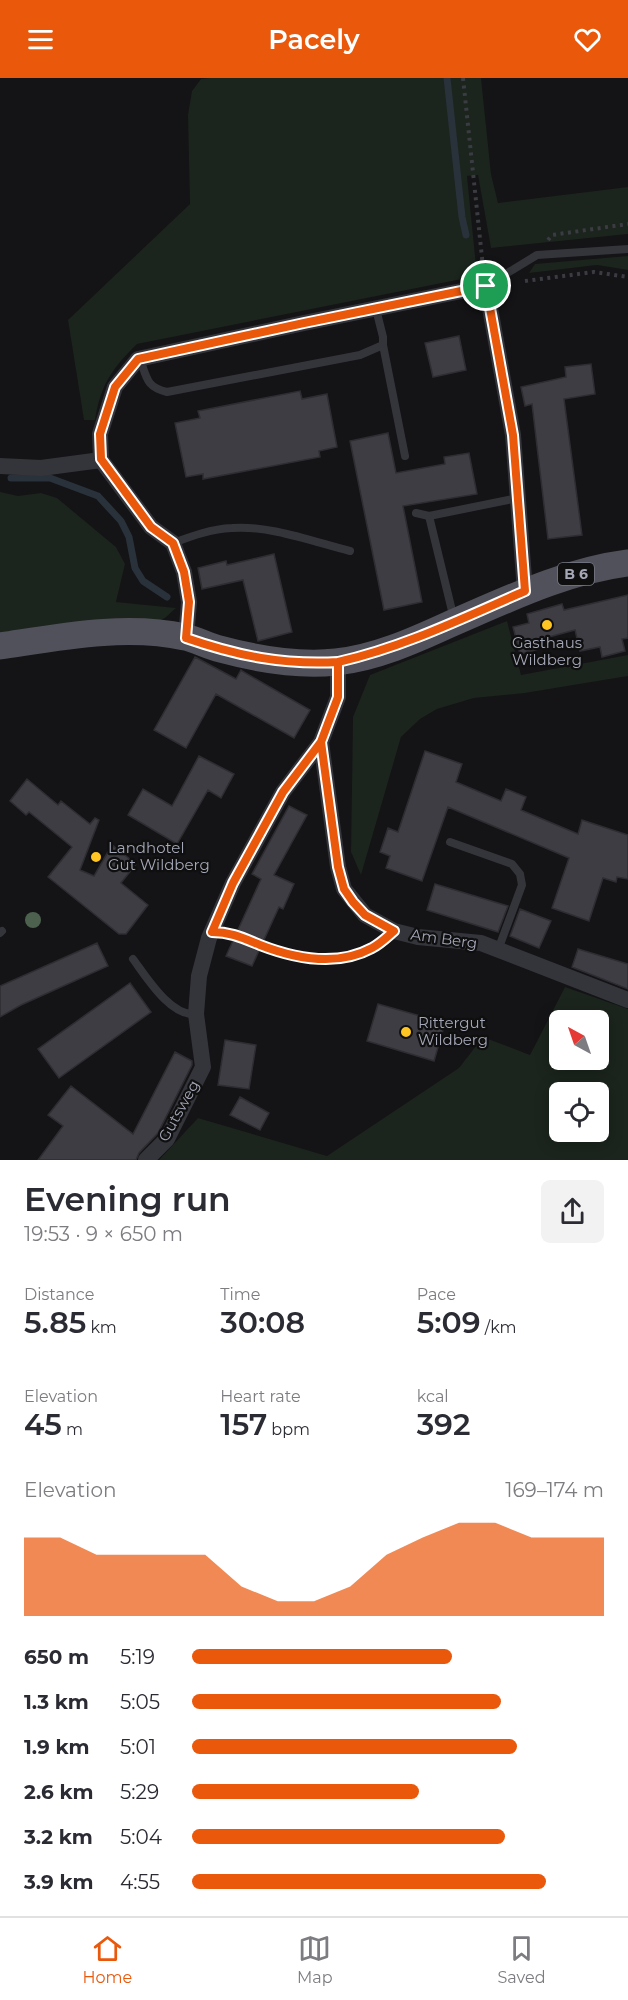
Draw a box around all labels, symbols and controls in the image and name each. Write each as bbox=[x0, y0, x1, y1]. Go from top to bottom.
icon: menu bbox=[24, 23, 57, 56]
text: Pacely bbox=[268, 23, 360, 56]
icon: heart bbox=[571, 23, 604, 56]
pin bbox=[460, 260, 511, 311]
icon: arrive bbox=[469, 269, 502, 302]
road number: B 6 bbox=[558, 563, 594, 585]
marker: Gasthaus Wildberg bbox=[540, 618, 554, 632]
place label: Gasthaus Wildberg bbox=[512, 633, 582, 669]
place label: Landhotel Gut Wildberg bbox=[108, 838, 210, 874]
marker: Landhotel Gut Wildberg bbox=[89, 850, 103, 864]
street label: Am Berg bbox=[410, 924, 479, 953]
north arrow bbox=[549, 1010, 609, 1070]
map controls bbox=[549, 1010, 609, 1142]
place label: Rittergut Wildberg bbox=[418, 1013, 488, 1049]
marker: Rittergut Wildberg bbox=[399, 1025, 413, 1039]
street label: Gutsweg bbox=[154, 1077, 203, 1145]
button: locate bbox=[549, 1082, 609, 1142]
text: Evening run bbox=[24, 1179, 231, 1219]
button: share bbox=[541, 1180, 604, 1243]
text: 19:53 · 9 × 650 m bbox=[24, 1222, 183, 1246]
text: Distance bbox=[24, 1285, 94, 1304]
text: Time bbox=[220, 1285, 260, 1304]
text: Pace bbox=[417, 1285, 456, 1304]
text: 5.85 bbox=[24, 1304, 86, 1341]
text: 30:08 bbox=[220, 1304, 305, 1341]
text: 5:09 bbox=[417, 1304, 481, 1341]
text: km bbox=[86, 1318, 117, 1337]
text: /km bbox=[481, 1318, 517, 1337]
text: Elevation bbox=[24, 1387, 98, 1406]
text: Heart rate bbox=[220, 1387, 301, 1406]
text: kcal bbox=[417, 1387, 449, 1406]
text: 45 bbox=[24, 1406, 62, 1443]
text: 157 bbox=[220, 1406, 267, 1443]
text: 392 bbox=[417, 1406, 470, 1443]
text: m bbox=[62, 1420, 83, 1439]
text: bpm bbox=[267, 1420, 310, 1439]
text: Elevation bbox=[24, 1478, 116, 1502]
text: 169–174 m bbox=[505, 1478, 604, 1502]
text: 650 m bbox=[24, 1645, 89, 1669]
text: 5:19 bbox=[120, 1645, 155, 1669]
text: 1.3 km bbox=[24, 1690, 89, 1714]
text: 5:05 bbox=[120, 1690, 160, 1714]
text: 1.9 km bbox=[24, 1735, 90, 1759]
text: 5:01 bbox=[120, 1735, 156, 1759]
text: 2.6 km bbox=[24, 1780, 93, 1804]
text: 5:29 bbox=[120, 1780, 159, 1804]
text: 3.2 km bbox=[24, 1825, 93, 1849]
text: 5:04 bbox=[120, 1825, 162, 1849]
text: 3.9 km bbox=[24, 1870, 94, 1894]
text: 4:55 bbox=[120, 1870, 160, 1894]
tab: Home bbox=[82, 1932, 132, 1987]
tab: Map bbox=[297, 1932, 333, 1987]
tab: Saved bbox=[497, 1932, 546, 1987]

